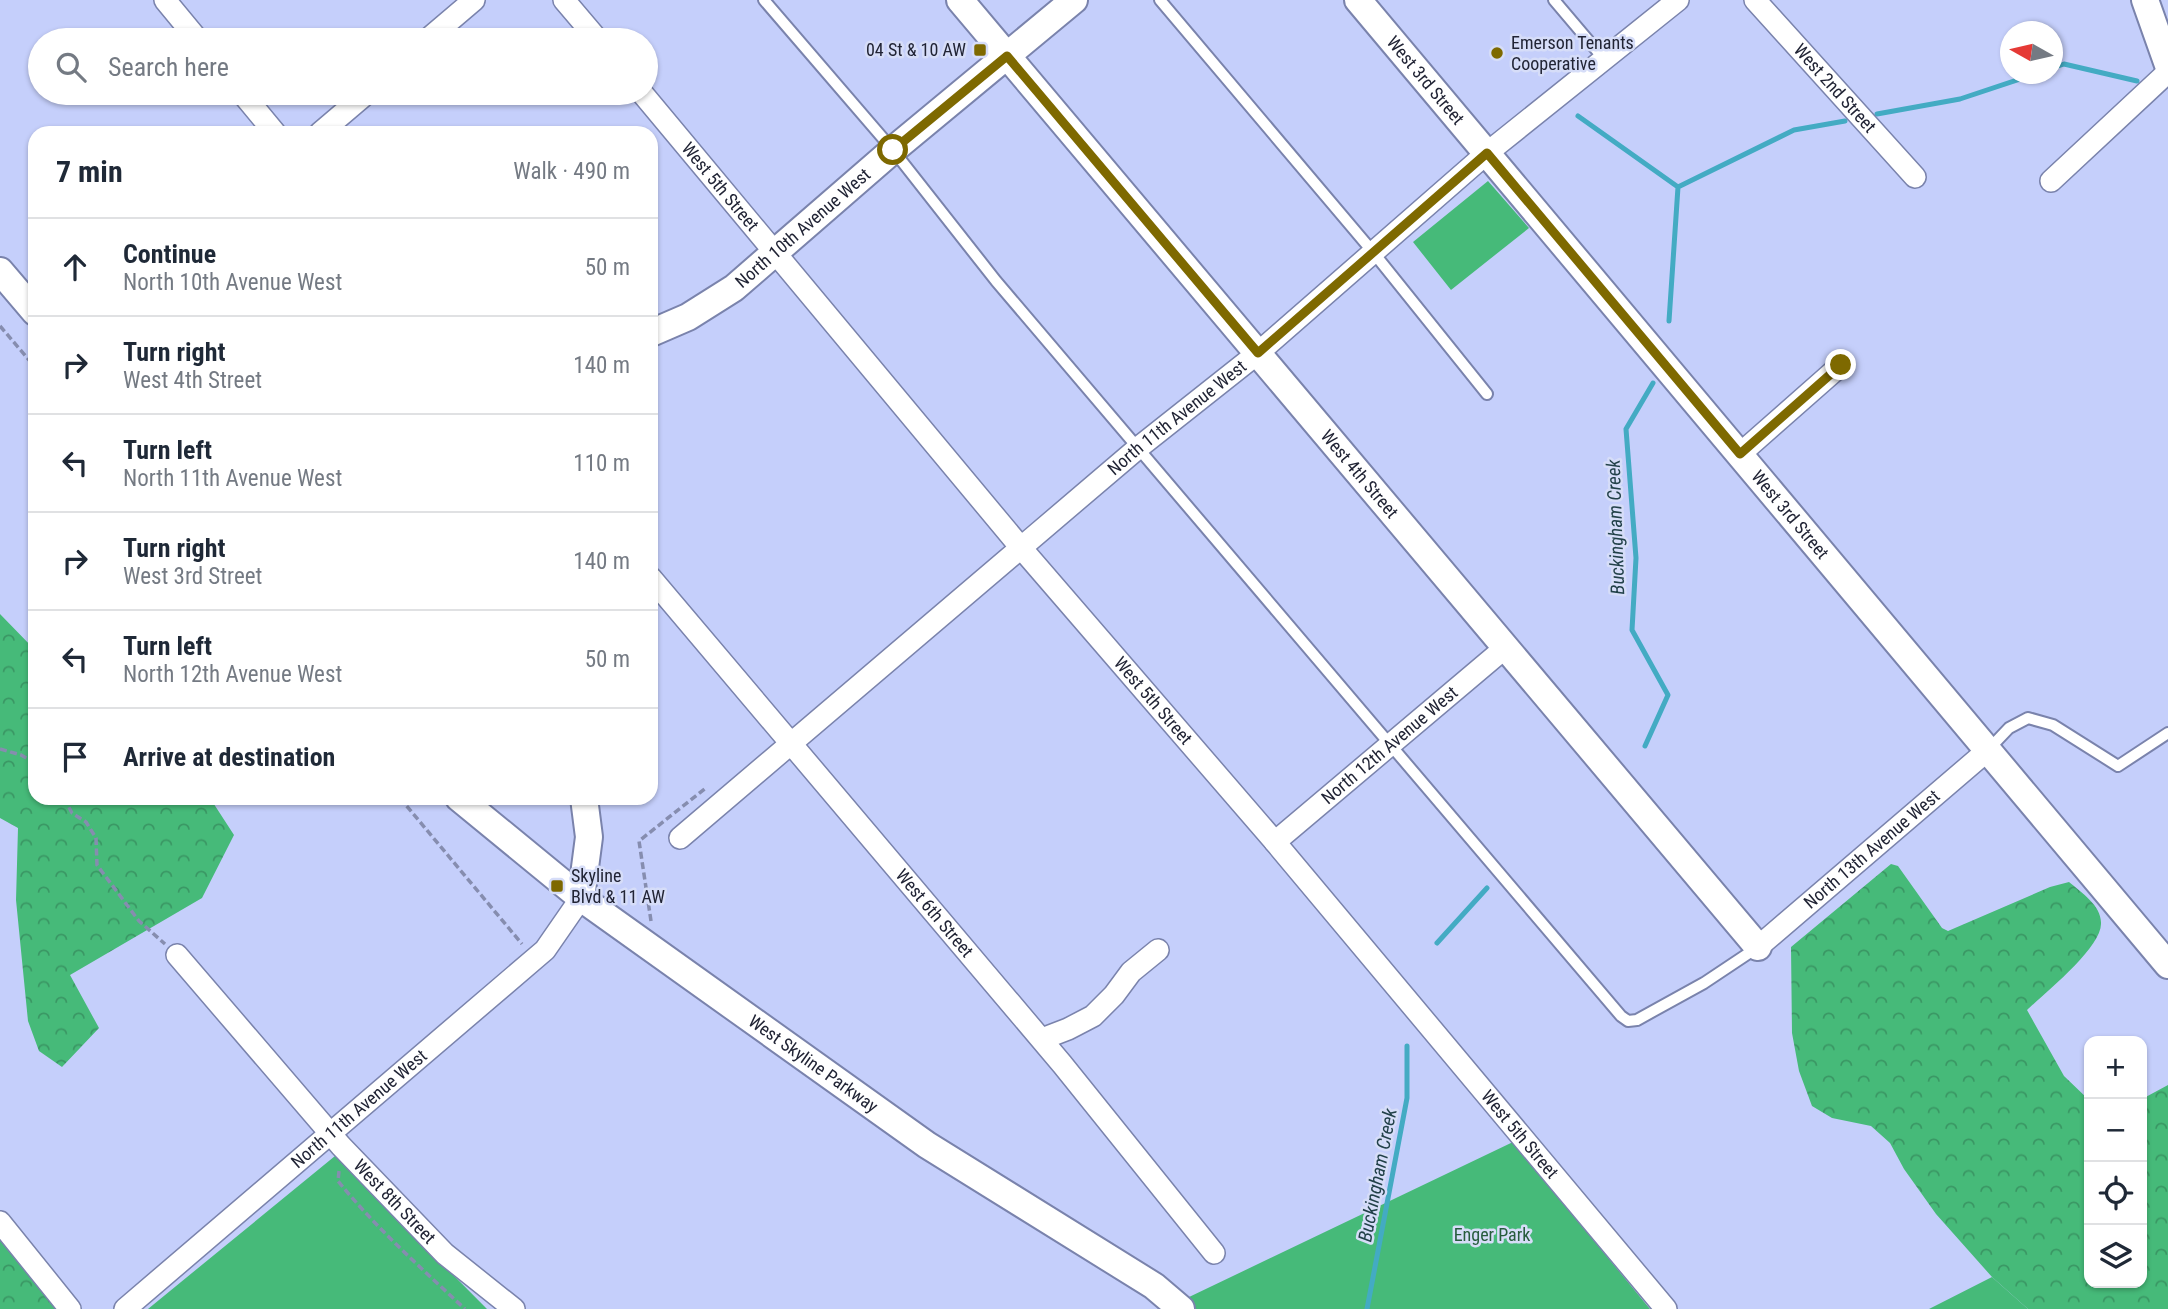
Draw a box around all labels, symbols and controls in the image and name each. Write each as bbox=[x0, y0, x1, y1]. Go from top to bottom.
north arrow bbox=[2000, 21, 2063, 84]
search box bbox=[28, 28, 658, 105]
street label: West 3rd Street bbox=[1383, 32, 1469, 129]
place label: Emerson Tenants Cooperative bbox=[1511, 32, 1634, 74]
place label: 04 St & 10 AW bbox=[866, 39, 966, 60]
street label: West 2nd Street bbox=[1790, 39, 1881, 137]
marker: 04 St & 10 AW bbox=[972, 42, 988, 58]
marker: Emerson Tenants Cooperative bbox=[1489, 45, 1505, 61]
icon: search bbox=[52, 48, 90, 86]
text: Search here bbox=[108, 52, 229, 82]
route start bbox=[877, 134, 908, 165]
street label: West 5th Street bbox=[678, 138, 763, 235]
text: 7 min bbox=[56, 154, 123, 189]
text: Walk · 490 m bbox=[513, 158, 630, 185]
street label: North 10th Avenue West bbox=[731, 164, 874, 292]
text: Continue bbox=[123, 239, 216, 269]
icon: ahead bbox=[56, 248, 94, 286]
text: 50 m bbox=[585, 254, 630, 281]
text: North 10th Avenue West bbox=[123, 269, 342, 296]
text: Turn right bbox=[123, 337, 225, 367]
icon: right bbox=[56, 346, 94, 384]
route end bbox=[1825, 349, 1856, 380]
text: 140 m bbox=[573, 352, 630, 379]
street label: North 11th Avenue West bbox=[1103, 355, 1250, 479]
text: West 4th Street bbox=[123, 367, 262, 394]
street label: West 4th Street bbox=[1317, 425, 1403, 522]
text: Turn left bbox=[123, 435, 212, 465]
icon: left bbox=[56, 444, 94, 482]
text: 110 m bbox=[573, 450, 630, 477]
water label: Buckingham Creek bbox=[1602, 458, 1629, 595]
text: North 11th Avenue West bbox=[123, 465, 342, 492]
street label: West 3rd Street bbox=[1747, 466, 1834, 563]
text: Turn right bbox=[123, 533, 225, 563]
icon: right bbox=[56, 542, 94, 580]
text: 140 m bbox=[573, 548, 630, 575]
text: West 3rd Street bbox=[123, 563, 262, 590]
text: Turn left bbox=[123, 631, 212, 661]
icon: left bbox=[56, 640, 94, 678]
text: 50 m bbox=[585, 646, 630, 673]
street label: West 5th Street bbox=[1110, 652, 1197, 748]
text: North 12th Avenue West bbox=[123, 661, 342, 688]
street label: North 12th Avenue West bbox=[1317, 681, 1462, 808]
icon: arrive bbox=[56, 738, 94, 776]
text: Arrive at destination bbox=[123, 742, 335, 772]
street label: North 13th Avenue West bbox=[1800, 785, 1944, 913]
place label: Skyline Blvd & 11 AW bbox=[571, 865, 665, 907]
street label: West 6th Street bbox=[892, 865, 978, 961]
marker: Skyline Blvd & 11 AW bbox=[549, 878, 565, 894]
street label: West Skyline Parkway bbox=[745, 1010, 883, 1117]
map controls bbox=[2084, 1036, 2147, 1288]
button: + bbox=[2084, 1036, 2147, 1099]
street label: North 11th Avenue West bbox=[287, 1045, 431, 1172]
street label: West 5th Street bbox=[1477, 1086, 1563, 1183]
button: − bbox=[2084, 1099, 2147, 1162]
water label: Buckingham Creek bbox=[1353, 1106, 1402, 1244]
street label: West 8th Street bbox=[350, 1155, 440, 1248]
button: locate bbox=[2084, 1162, 2147, 1225]
park label: Enger Park bbox=[1454, 1224, 1530, 1245]
button: layers bbox=[2084, 1225, 2147, 1288]

